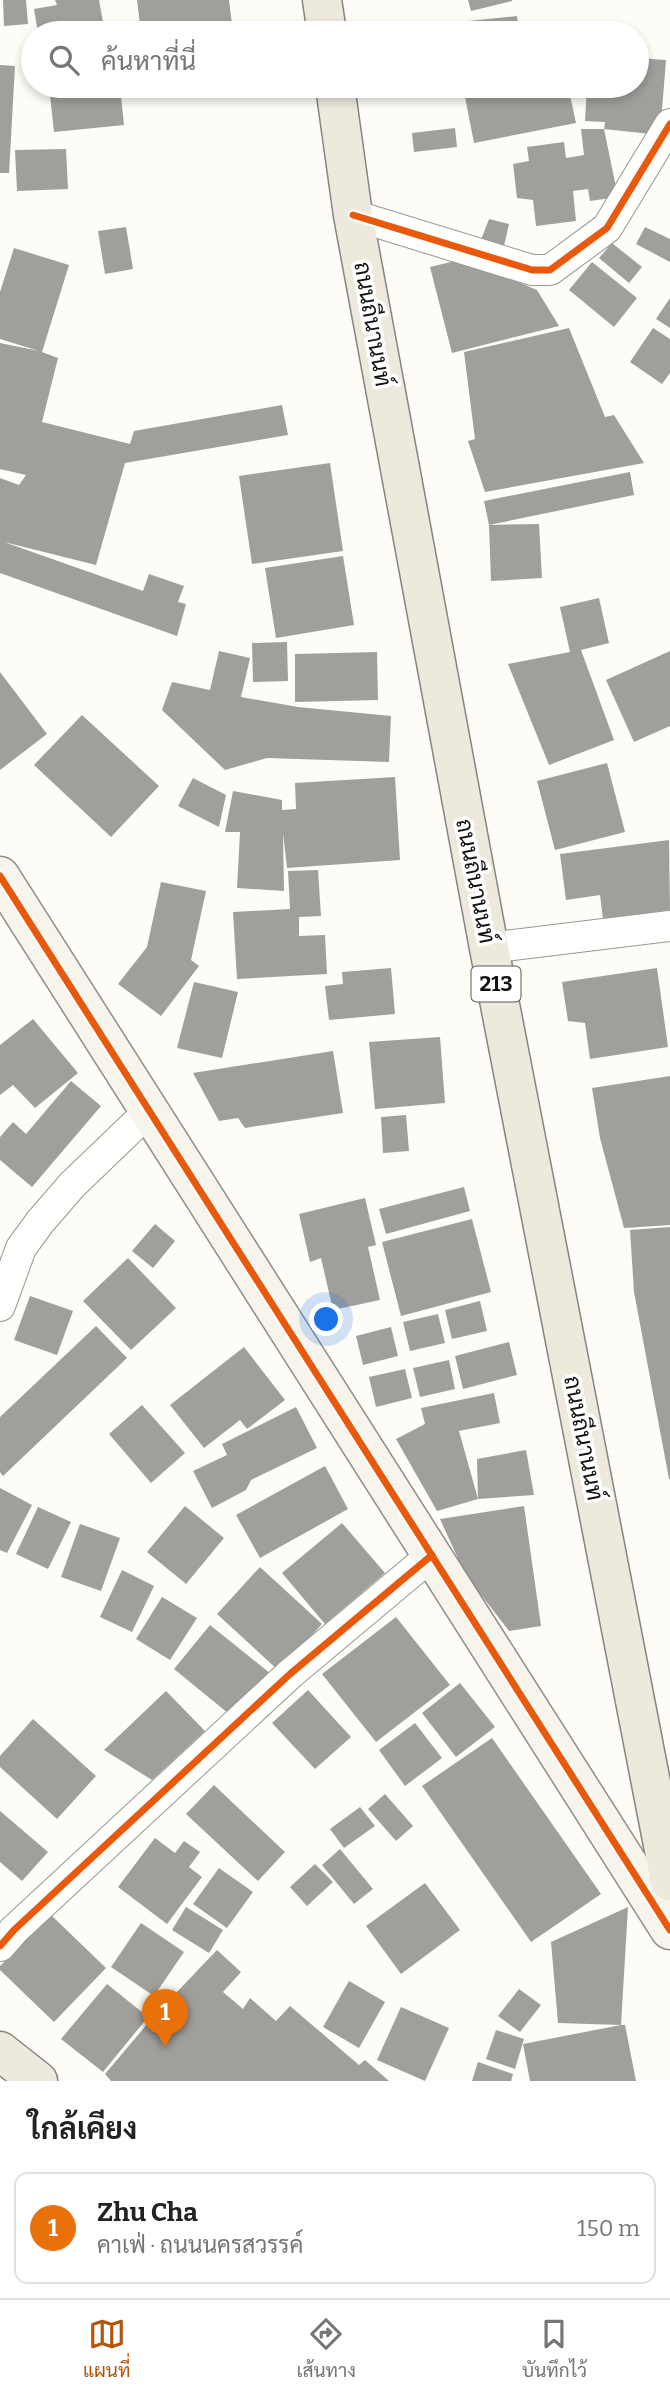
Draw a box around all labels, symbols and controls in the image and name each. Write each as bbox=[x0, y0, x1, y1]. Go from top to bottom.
search box bbox=[21, 21, 649, 98]
icon: search bbox=[45, 41, 83, 79]
text: ค้นหาที่นี่ bbox=[101, 46, 196, 77]
street label: ถนนถีนานนท์ bbox=[348, 259, 400, 389]
street label: ถนนถีนานนท์ bbox=[450, 816, 504, 946]
road number: 213 bbox=[472, 967, 520, 1002]
your location bbox=[309, 1302, 343, 1336]
street label: ถนนถีนานนท์ bbox=[558, 1373, 612, 1503]
pin: 1 bbox=[142, 1989, 188, 2047]
text: ใกล้เคียง bbox=[28, 2111, 137, 2147]
text: Zhu Cha bbox=[97, 2197, 198, 2228]
text: 1 bbox=[48, 2214, 58, 2242]
text: 150 m bbox=[577, 2214, 640, 2242]
text: คาเฟ่ · ถนนนครสวรรค์ bbox=[97, 2231, 303, 2259]
tab: แผนที่ bbox=[83, 2315, 130, 2382]
tab: เส้นทาง bbox=[297, 2315, 356, 2382]
tab: บันทึกไว้ bbox=[522, 2315, 587, 2382]

